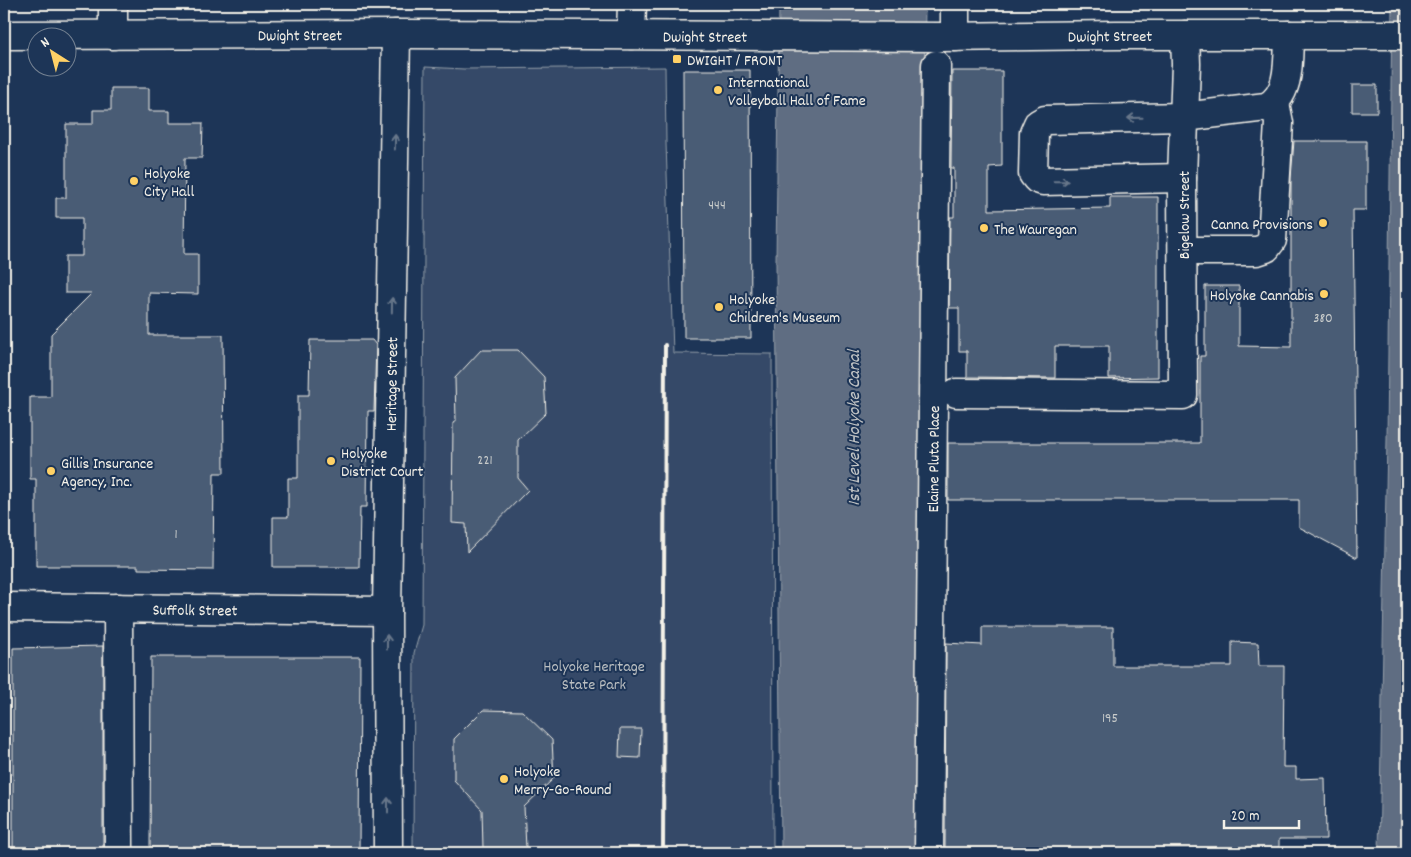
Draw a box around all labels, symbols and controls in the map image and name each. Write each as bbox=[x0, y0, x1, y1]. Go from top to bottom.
street label: Dwight Street bbox=[258, 25, 342, 48]
street label: Dwight Street bbox=[663, 26, 747, 50]
street label: Dwight Street bbox=[1068, 26, 1152, 50]
north arrow bbox=[28, 28, 78, 78]
text: N bbox=[37, 33, 54, 53]
place label: DWIGHT / FRONT bbox=[687, 50, 783, 73]
marker: DWIGHT / FRONT bbox=[671, 53, 683, 65]
place label: International Volleyball Hall of Fame bbox=[728, 72, 866, 113]
marker: International Volleyball Hall of Fame bbox=[712, 84, 724, 96]
one-way arrow bbox=[1127, 113, 1143, 122]
one-way arrow bbox=[390, 134, 400, 150]
place label: Holyoke City Hall bbox=[144, 163, 194, 204]
street label: Bigelow Street bbox=[1174, 171, 1197, 259]
marker: Holyoke City Hall bbox=[128, 175, 140, 187]
one-way arrow bbox=[1053, 176, 1069, 185]
house number: 444 bbox=[708, 196, 726, 216]
place label: Canna Provisions bbox=[1211, 214, 1313, 237]
marker: Canna Provisions bbox=[1317, 217, 1329, 229]
place label: The Wauregan bbox=[994, 219, 1077, 242]
marker: The Wauregan bbox=[978, 222, 990, 234]
place label: Holyoke Cannabis bbox=[1210, 285, 1314, 308]
marker: Holyoke Cannabis bbox=[1318, 288, 1330, 300]
place label: Holyoke Children's Museum bbox=[729, 289, 840, 330]
one-way arrow bbox=[387, 297, 397, 313]
marker: Holyoke Children's Museum bbox=[713, 301, 725, 313]
house number: 380 bbox=[1313, 309, 1333, 329]
street label: Heritage Street bbox=[381, 337, 405, 431]
water label: 1st Level Holyoke Canal bbox=[843, 348, 868, 506]
street label: Elaine Pluta Place bbox=[923, 406, 947, 513]
place label: Holyoke District Court bbox=[341, 443, 424, 484]
house number: 221 bbox=[477, 451, 493, 471]
place label: Gillis Insurance Agency, Inc. bbox=[61, 453, 153, 494]
marker: Holyoke District Court bbox=[325, 455, 337, 467]
marker: Gillis Insurance Agency, Inc. bbox=[45, 465, 57, 477]
house number: 1 bbox=[174, 525, 178, 545]
street label: Suffolk Street bbox=[152, 600, 238, 623]
one-way arrow bbox=[382, 634, 392, 650]
park label: Holyoke Heritage State Park bbox=[543, 656, 645, 697]
house number: 195 bbox=[1102, 709, 1118, 729]
place label: Holyoke Merry-Go-Round bbox=[514, 761, 612, 802]
marker: Holyoke Merry-Go-Round bbox=[498, 773, 510, 785]
one-way arrow bbox=[383, 797, 393, 813]
scale bar bbox=[1224, 797, 1298, 829]
text: 20 m bbox=[1231, 806, 1259, 828]

